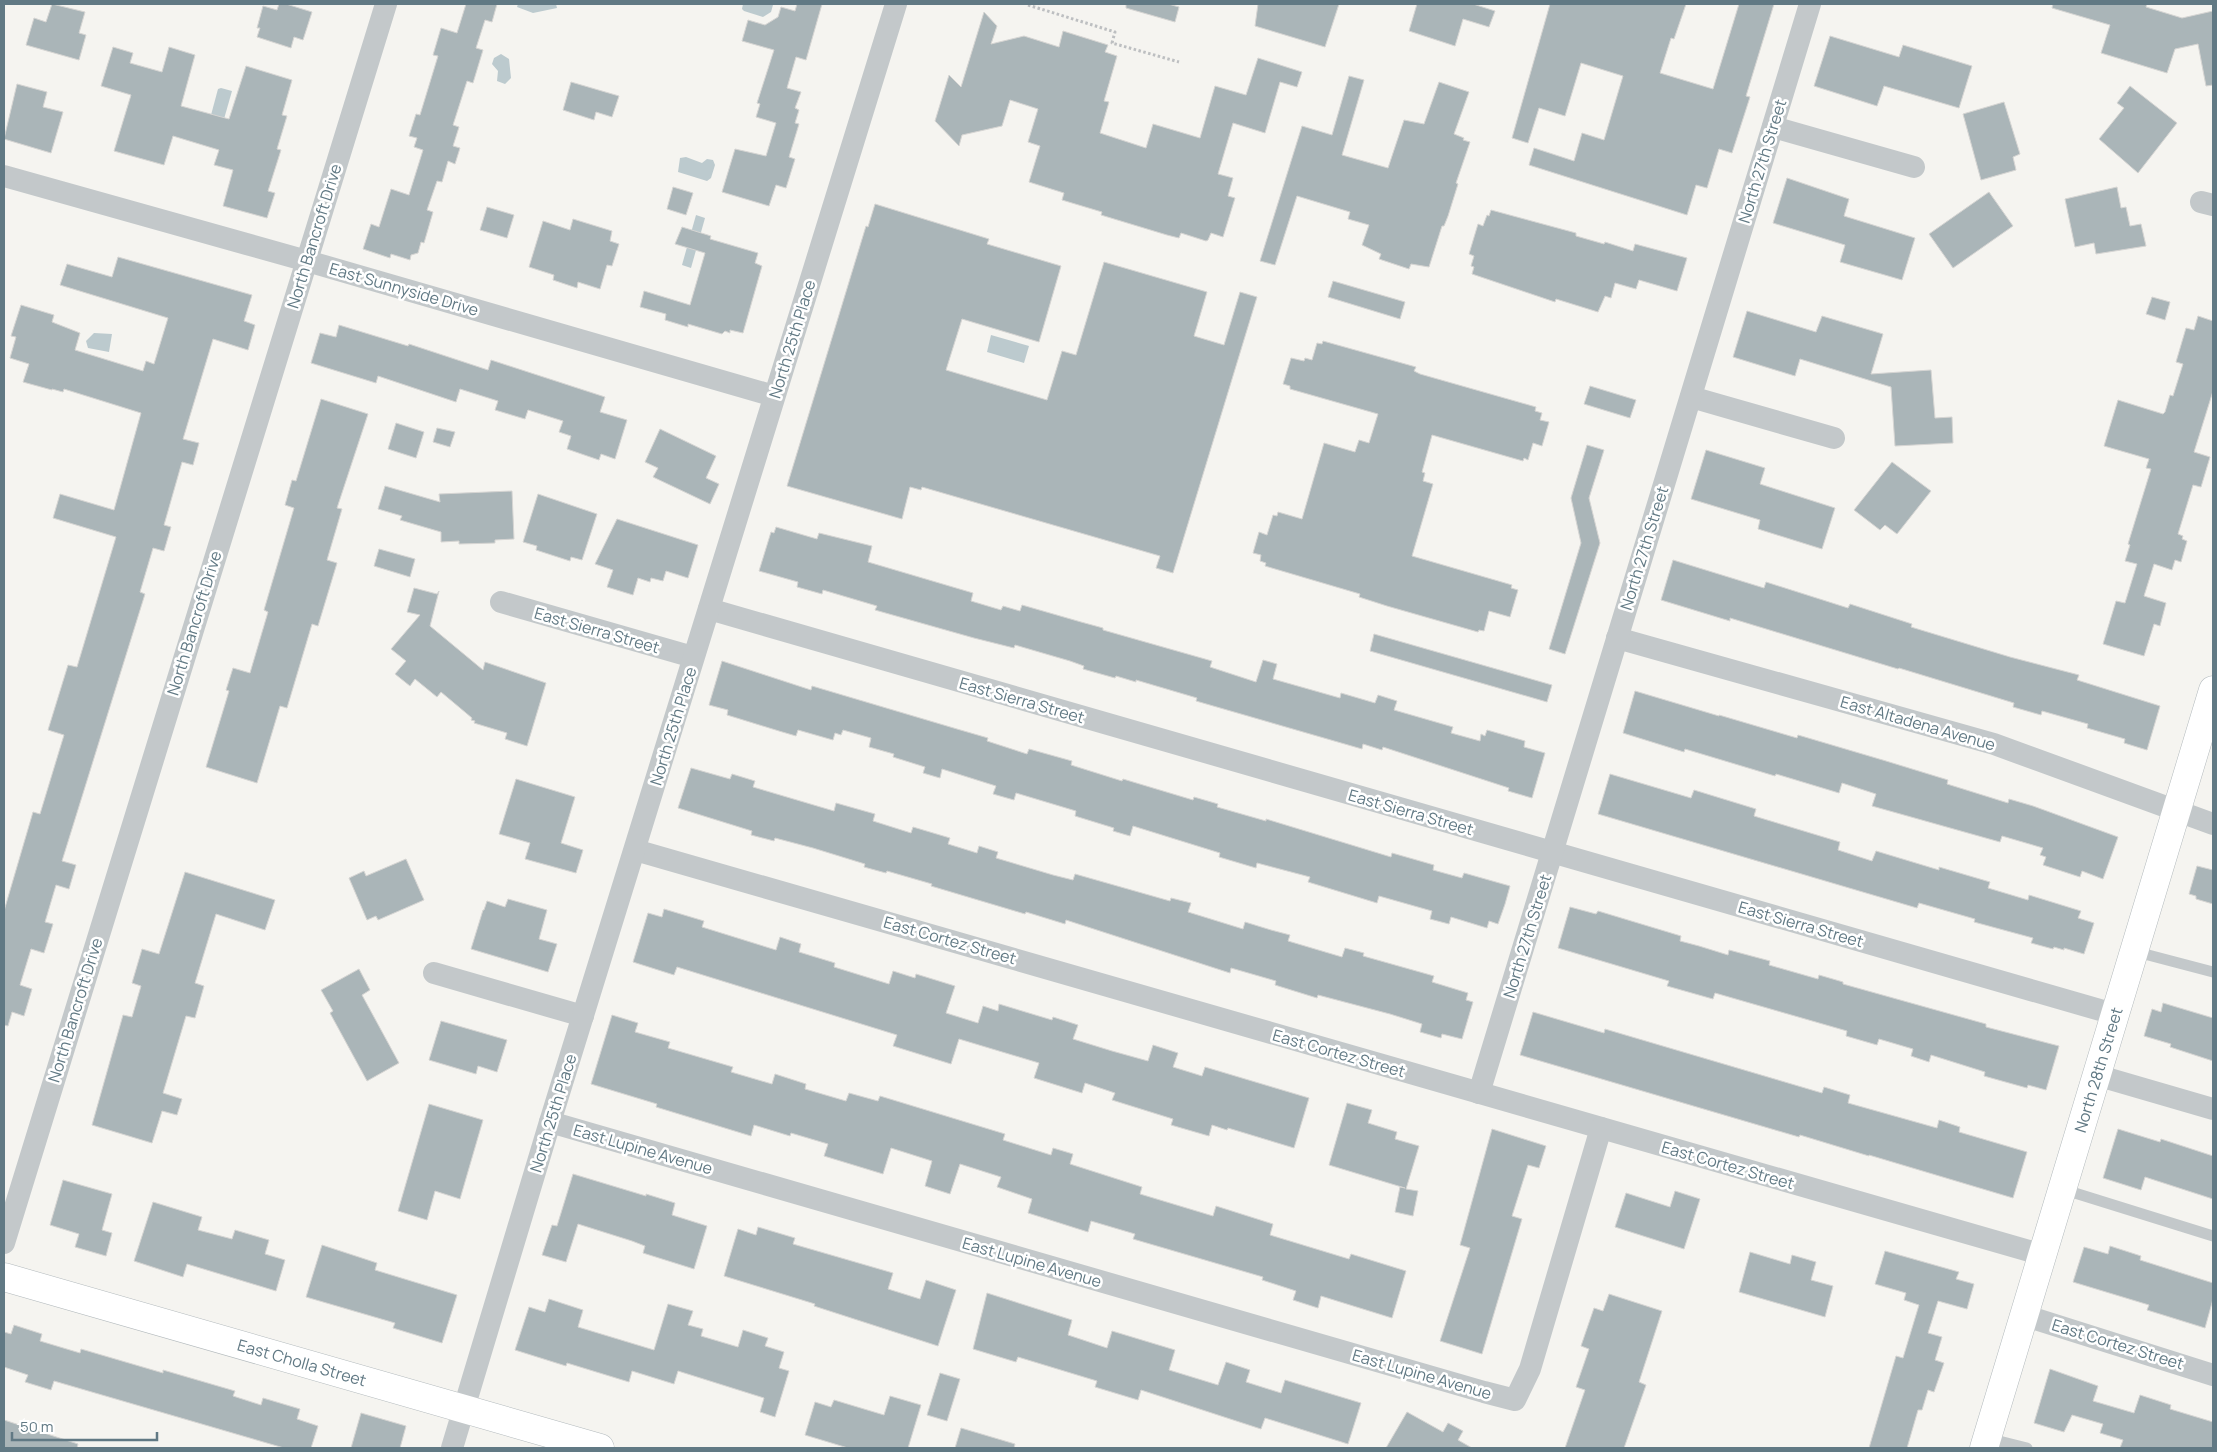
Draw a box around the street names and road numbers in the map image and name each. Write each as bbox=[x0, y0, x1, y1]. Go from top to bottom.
street label: North 27th Street bbox=[1733, 96, 1791, 226]
street label: North Bancroft Drive bbox=[282, 161, 346, 311]
street label: East Sunnyside Drive bbox=[327, 257, 481, 321]
street label: North 25th Place bbox=[763, 277, 821, 401]
street label: North 27th Street bbox=[1615, 483, 1673, 613]
street label: North Bancroft Drive bbox=[162, 548, 226, 698]
street label: East Sierra Street bbox=[532, 602, 662, 658]
street label: North 25th Place bbox=[644, 664, 702, 788]
street label: East Sierra Street bbox=[957, 672, 1087, 728]
street label: East Altadena Avenue bbox=[1838, 690, 1998, 756]
street label: East Sierra Street bbox=[1346, 784, 1476, 840]
street label: North 27th Street bbox=[1498, 871, 1556, 1001]
street label: East Sierra Street bbox=[1736, 896, 1866, 952]
street label: East Cortez Street bbox=[881, 911, 1019, 969]
street label: North Bancroft Drive bbox=[43, 935, 107, 1085]
street label: North 28th Street bbox=[2069, 1004, 2128, 1135]
street label: East Cortez Street bbox=[1270, 1024, 1408, 1082]
street label: North 25th Place bbox=[524, 1051, 582, 1175]
street label: East Lupine Avenue bbox=[571, 1119, 715, 1179]
street label: East Cortez Street bbox=[1659, 1136, 1797, 1194]
street label: East Lupine Avenue bbox=[960, 1232, 1104, 1292]
street label: East Cortez Street bbox=[2049, 1313, 2187, 1375]
street label: East Cholla Street bbox=[235, 1334, 369, 1391]
street label: East Lupine Avenue bbox=[1350, 1344, 1494, 1404]

